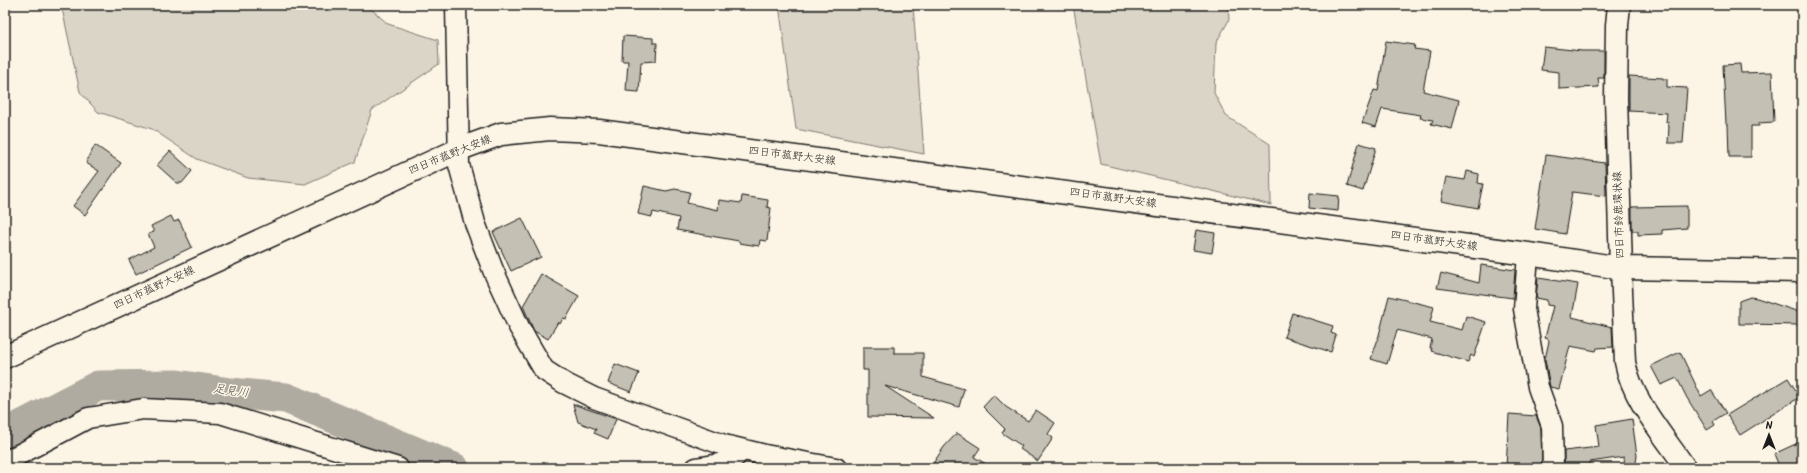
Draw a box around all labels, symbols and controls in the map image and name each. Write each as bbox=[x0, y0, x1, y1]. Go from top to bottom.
street label: 四日市菰野大安線 bbox=[406, 130, 494, 180]
street label: 四日市菰野大安線 bbox=[747, 142, 837, 170]
street label: 四日市鈴鹿環状線 bbox=[1608, 171, 1630, 259]
street label: 四日市菰野大安線 bbox=[1068, 183, 1158, 213]
street label: 四日市菰野大安線 bbox=[1389, 226, 1479, 256]
street label: 四日市菰野大安線 bbox=[110, 261, 198, 315]
water label: 足見川 bbox=[212, 379, 250, 403]
north arrow bbox=[1749, 415, 1789, 455]
text: N bbox=[1766, 417, 1773, 435]

